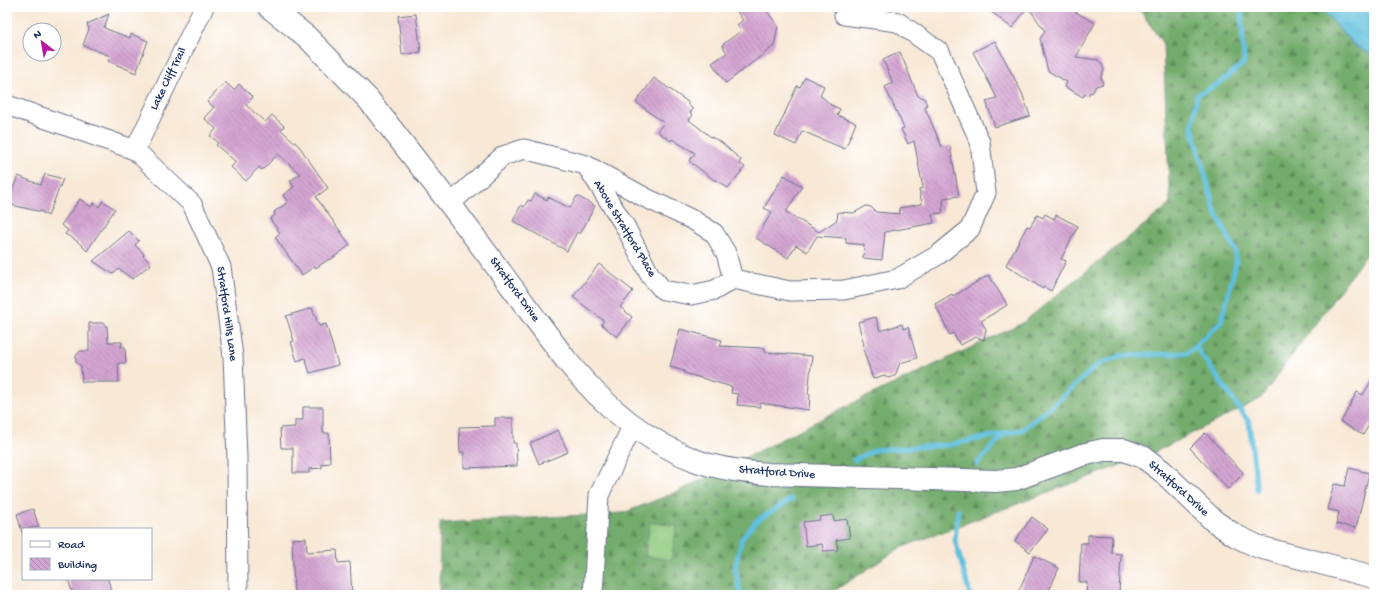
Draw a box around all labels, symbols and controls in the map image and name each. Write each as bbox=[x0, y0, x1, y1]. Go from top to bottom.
north arrow bbox=[22, 22, 62, 62]
text: N bbox=[32, 28, 44, 42]
street label: Lake Cliff Trail bbox=[148, 45, 190, 113]
street label: Above Stratford Place bbox=[590, 178, 659, 281]
street label: Stratford Drive bbox=[486, 255, 543, 326]
street label: Stratford Hills Lane bbox=[212, 266, 240, 363]
street label: Stratford Drive bbox=[1145, 458, 1212, 520]
street label: Stratford Drive bbox=[738, 463, 816, 483]
legend bbox=[22, 528, 152, 580]
text: Road bbox=[58, 539, 85, 553]
text: Building bbox=[57, 559, 97, 573]

